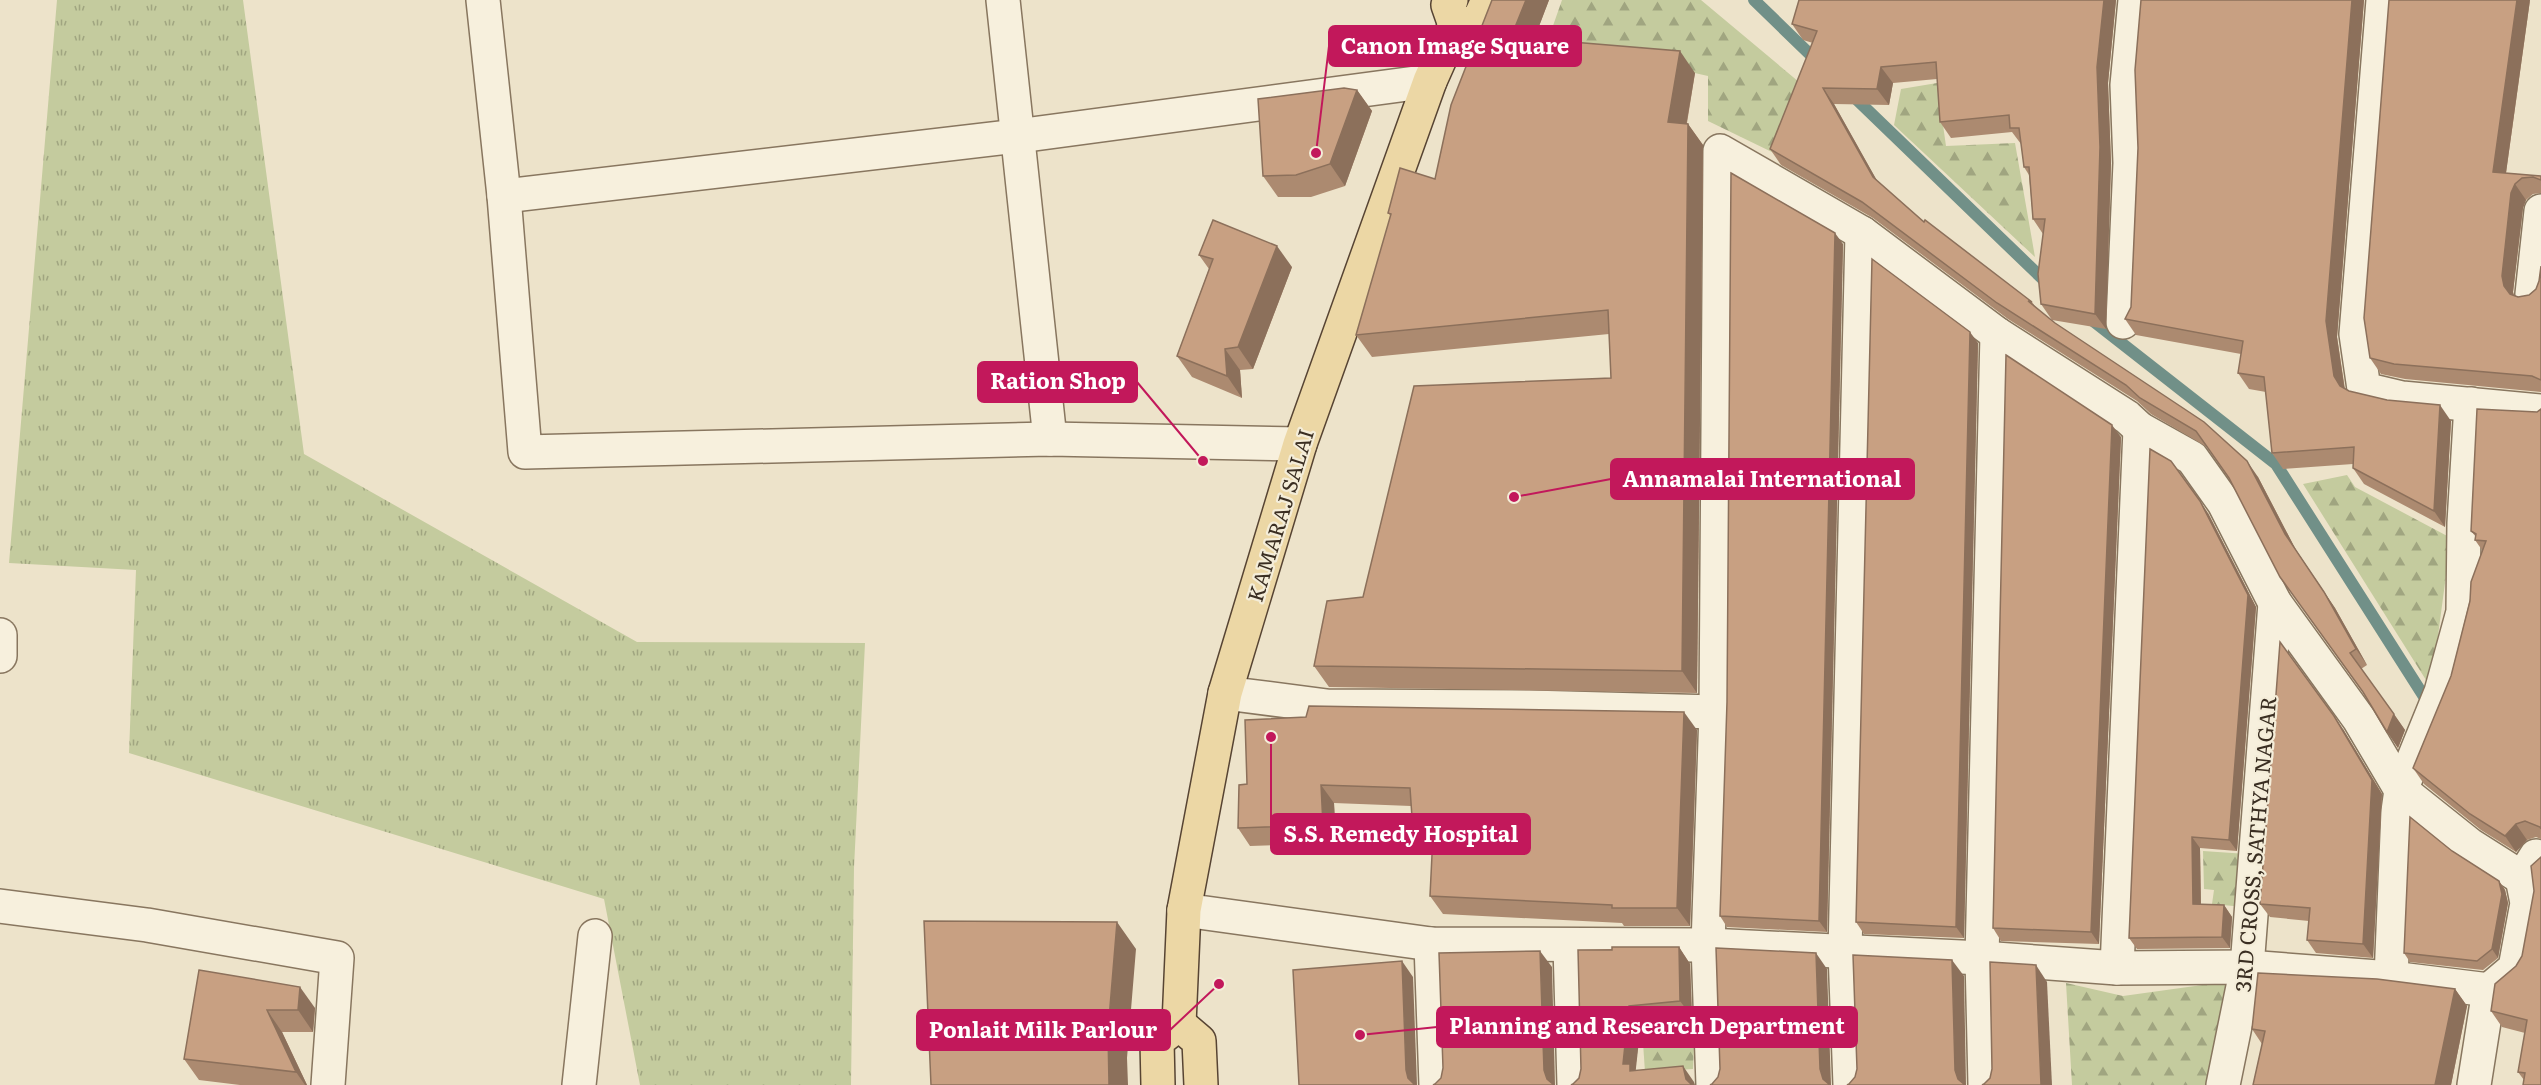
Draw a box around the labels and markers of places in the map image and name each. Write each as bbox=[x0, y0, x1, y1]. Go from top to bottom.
callout: Canon Image Square bbox=[1329, 26, 1581, 66]
callout: Ration Shop bbox=[978, 362, 1137, 402]
callout: Annamalai International bbox=[1611, 459, 1914, 499]
callout: S.S. Remedy Hospital bbox=[1271, 814, 1530, 854]
callout: Planning and Research Department bbox=[1437, 1007, 1857, 1047]
callout: Ponlait Milk Parlour bbox=[917, 1010, 1170, 1050]

